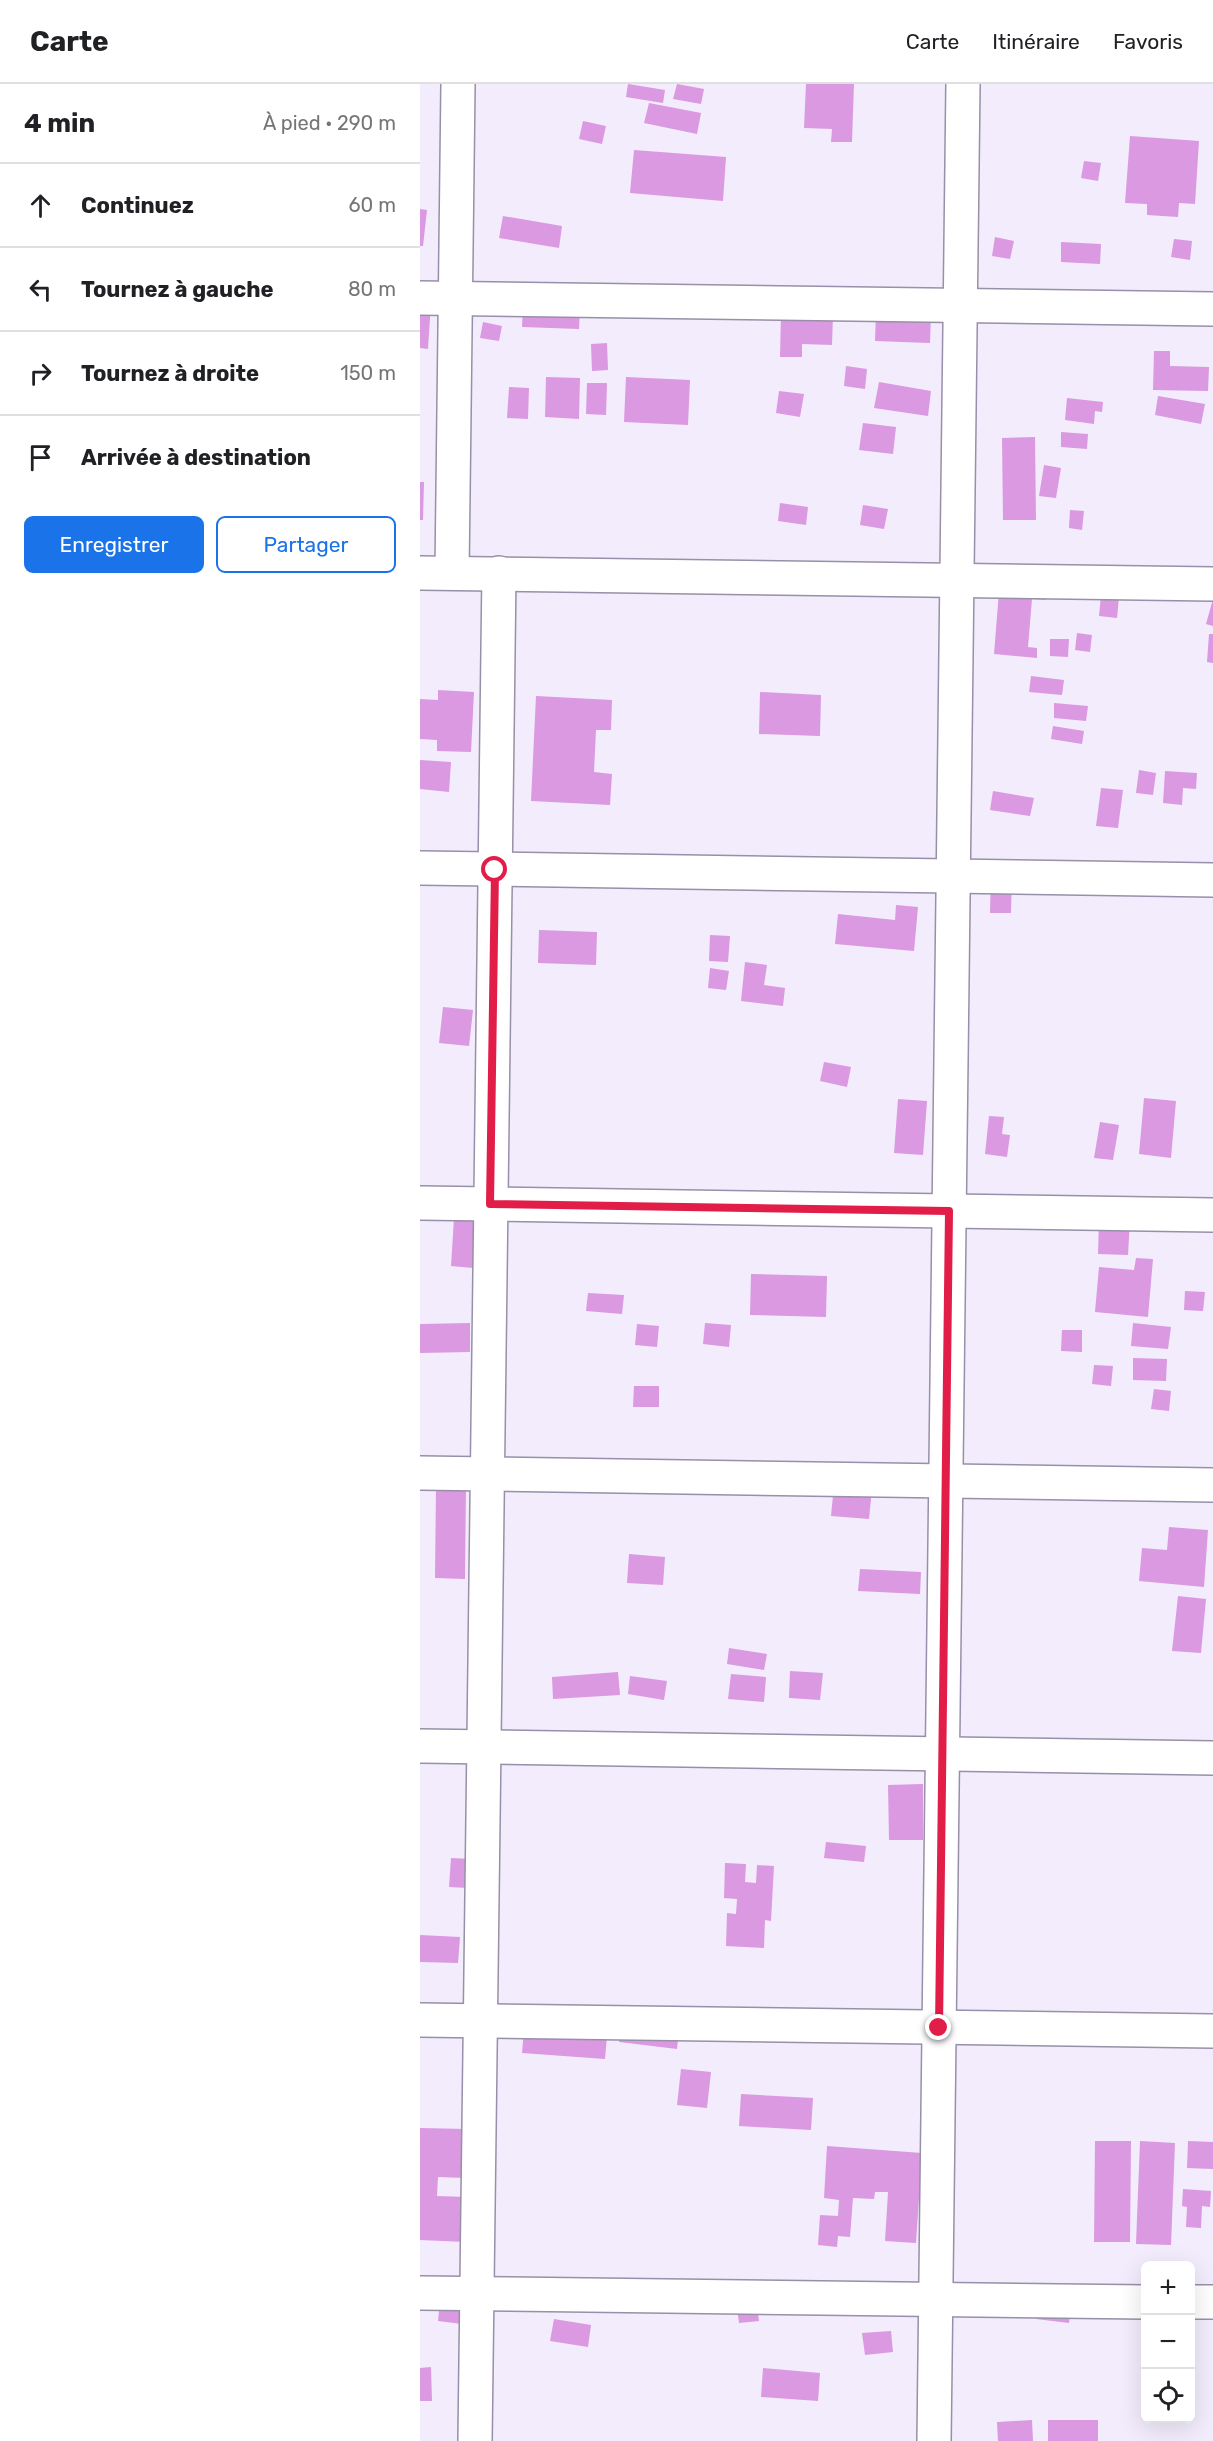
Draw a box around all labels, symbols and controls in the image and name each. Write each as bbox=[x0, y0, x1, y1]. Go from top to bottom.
text: Carte bbox=[30, 25, 109, 58]
text: Carte bbox=[906, 29, 959, 54]
text: Itinéraire bbox=[992, 29, 1080, 54]
text: Favoris bbox=[1113, 29, 1183, 54]
text: 4 min bbox=[24, 108, 95, 139]
text: À pied · 290 m bbox=[263, 111, 396, 135]
icon: ahead bbox=[24, 189, 57, 222]
text: Continuez bbox=[81, 192, 194, 219]
text: 60 m bbox=[349, 193, 396, 217]
icon: left bbox=[24, 273, 57, 306]
text: Tournez à gauche bbox=[81, 276, 274, 303]
text: 80 m bbox=[348, 277, 396, 301]
icon: right bbox=[24, 357, 57, 390]
text: Tournez à droite bbox=[81, 360, 259, 387]
text: 150 m bbox=[340, 361, 396, 385]
icon: arrive bbox=[24, 441, 57, 474]
text: Arrivée à destination bbox=[81, 444, 311, 471]
button: Enregistrer bbox=[24, 516, 204, 573]
button: Partager bbox=[216, 516, 396, 573]
route start bbox=[481, 856, 507, 882]
route end bbox=[925, 2014, 951, 2040]
map controls bbox=[1141, 2261, 1195, 2423]
button: + bbox=[1141, 2261, 1195, 2315]
button: − bbox=[1141, 2315, 1195, 2369]
button: locate bbox=[1141, 2369, 1195, 2423]

